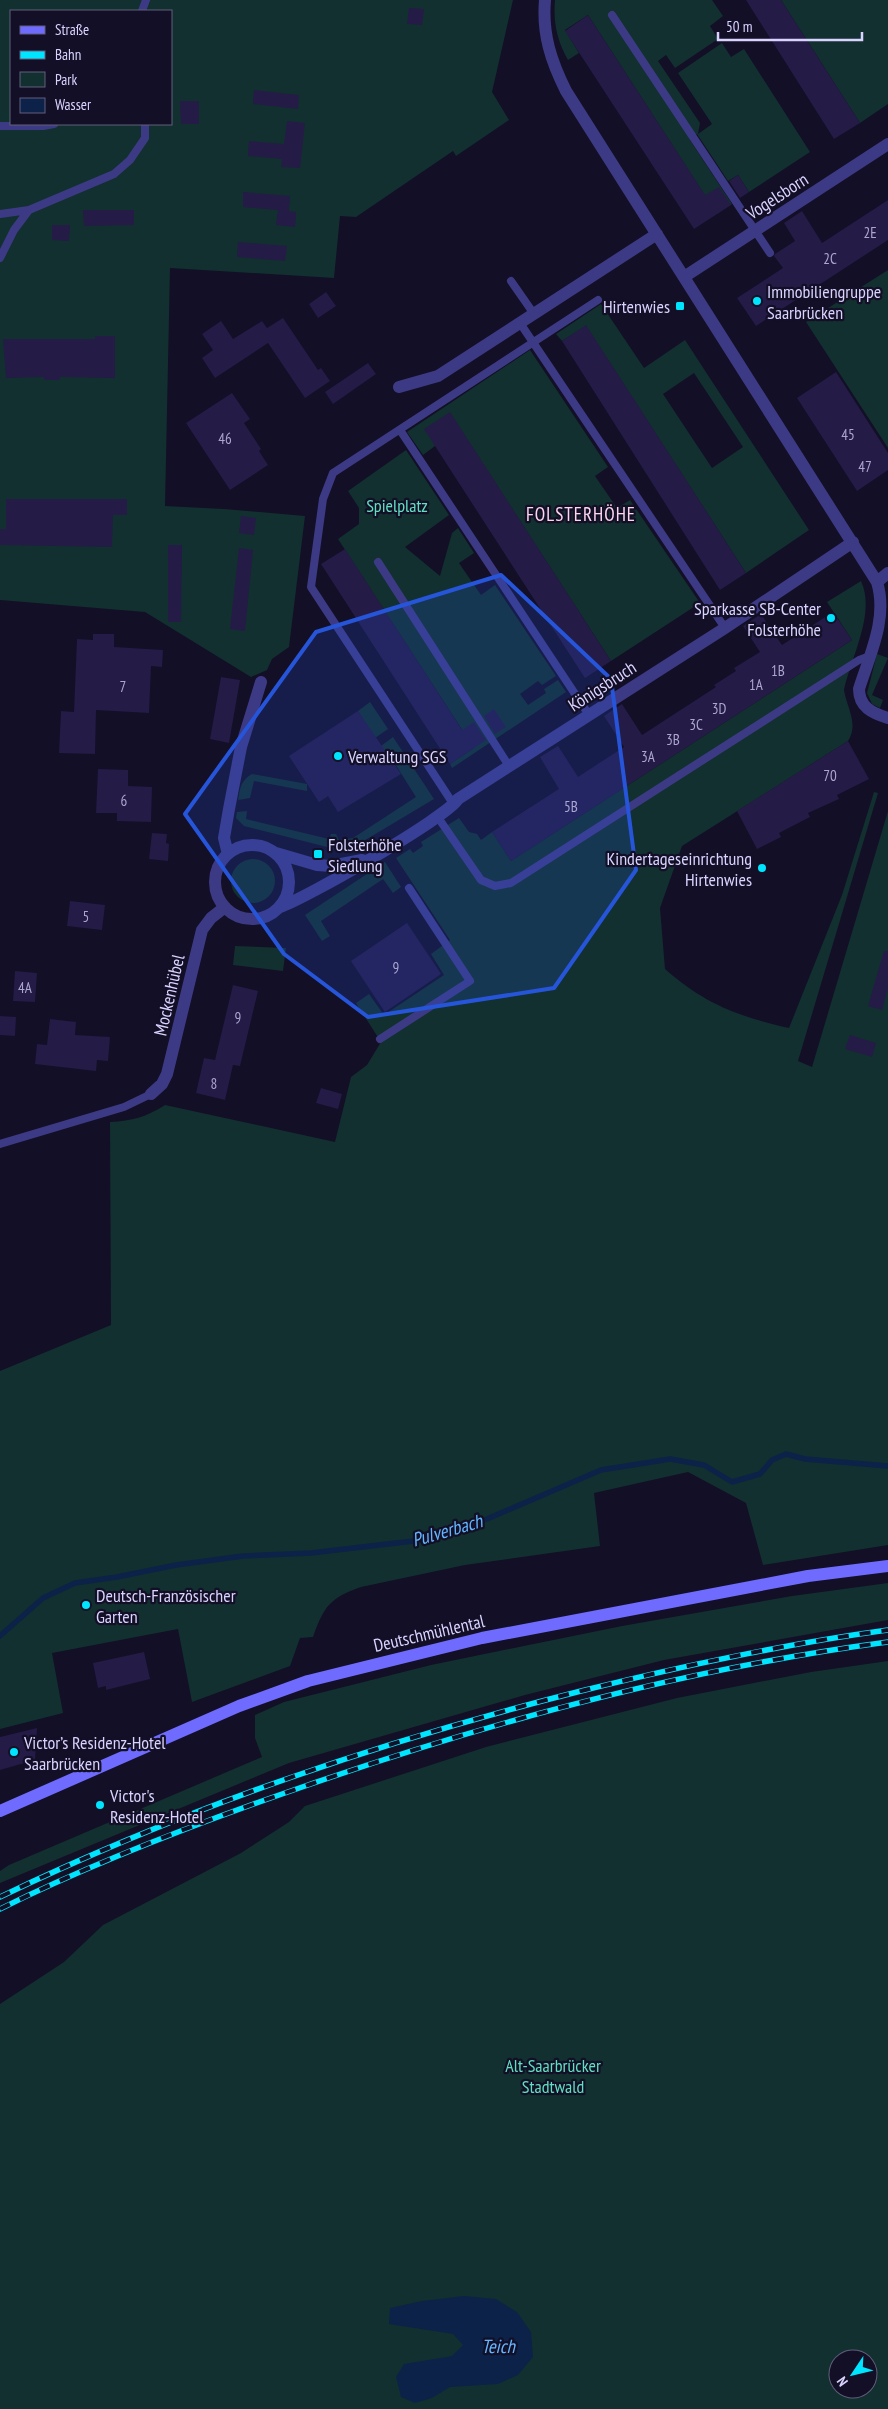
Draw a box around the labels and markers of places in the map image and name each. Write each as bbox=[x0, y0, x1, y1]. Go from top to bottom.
place label: Immobiliengruppe Saarbrücken bbox=[767, 280, 881, 324]
place label: Hirtenwies bbox=[603, 295, 670, 318]
marker: Immobiliengruppe Saarbrücken bbox=[751, 295, 763, 307]
marker: Hirtenwies bbox=[674, 300, 686, 312]
place label: Sparkasse SB-Center Folsterhöhe bbox=[694, 597, 821, 641]
marker: Sparkasse SB-Center Folsterhöhe bbox=[825, 612, 837, 624]
place label: Verwaltung SGS bbox=[347, 745, 447, 768]
marker: Verwaltung SGS bbox=[332, 750, 344, 762]
place label: Folsterhöhe Siedlung bbox=[328, 833, 402, 877]
place label: Kindertageseinrichtung Hirtenwies bbox=[606, 847, 752, 891]
marker: Folsterhöhe Siedlung bbox=[312, 848, 324, 860]
marker: Kindertageseinrichtung Hirtenwies bbox=[756, 862, 768, 874]
place label: Deutsch-Französischer Garten bbox=[96, 1584, 236, 1628]
marker: Deutsch-Französischer Garten bbox=[80, 1599, 92, 1611]
place label: Victor’s Residenz-Hotel Saarbrücken bbox=[23, 1731, 166, 1775]
marker: Victor’s Residenz-Hotel Saarbrücken bbox=[8, 1746, 20, 1758]
place label: Victor's Residenz-Hotel bbox=[109, 1784, 204, 1828]
marker: Victor's Residenz-Hotel bbox=[94, 1799, 106, 1811]

